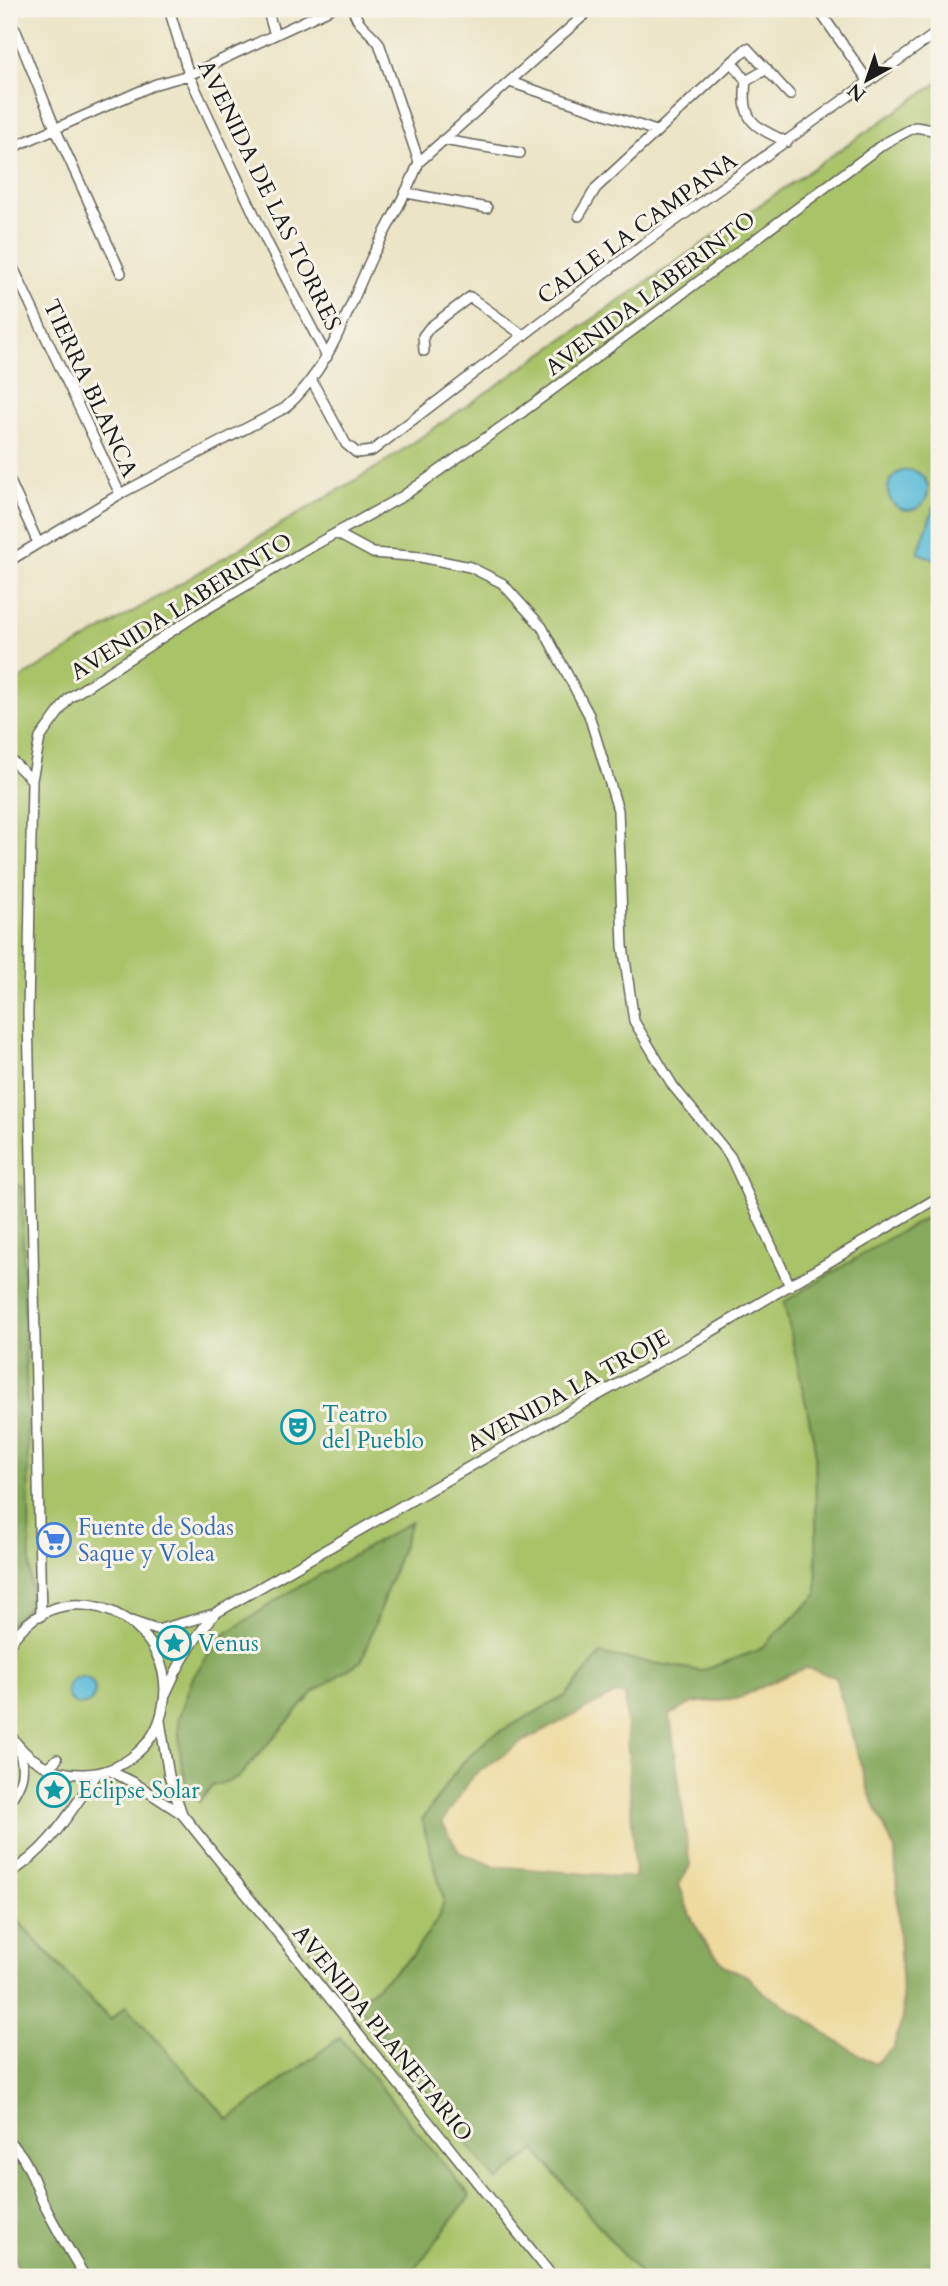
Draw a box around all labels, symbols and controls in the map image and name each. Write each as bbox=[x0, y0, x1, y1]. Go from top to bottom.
north arrow bbox=[832, 46, 902, 116]
street label: AVENIDA DE LAS TORRES bbox=[190, 55, 349, 336]
text: N bbox=[842, 77, 871, 108]
street label: CALLE LA CAMPANA bbox=[531, 145, 744, 312]
street label: AVENIDA LABERINTO bbox=[539, 204, 762, 383]
street label: TIERRA BLANCA bbox=[36, 294, 146, 483]
street label: AVENIDA LABERINTO bbox=[64, 525, 298, 688]
street label: AVENIDA LA TROJE bbox=[461, 1322, 675, 1459]
place label: Teatro del Pueblo bbox=[322, 1399, 424, 1456]
theatre icon: Teatro del Pueblo bbox=[279, 1408, 317, 1446]
place label: Fuente de Sodas Saque y Volea bbox=[78, 1512, 234, 1569]
supermarket icon: Fuente de Sodas Saque y Volea bbox=[35, 1521, 73, 1559]
place icon: Venus bbox=[155, 1624, 193, 1662]
place label: Venus bbox=[198, 1628, 259, 1659]
place icon: Eclipse Solar bbox=[35, 1771, 73, 1809]
place label: Eclipse Solar bbox=[78, 1775, 200, 1806]
street label: AVENIDA PLANETARIO bbox=[285, 1918, 480, 2148]

